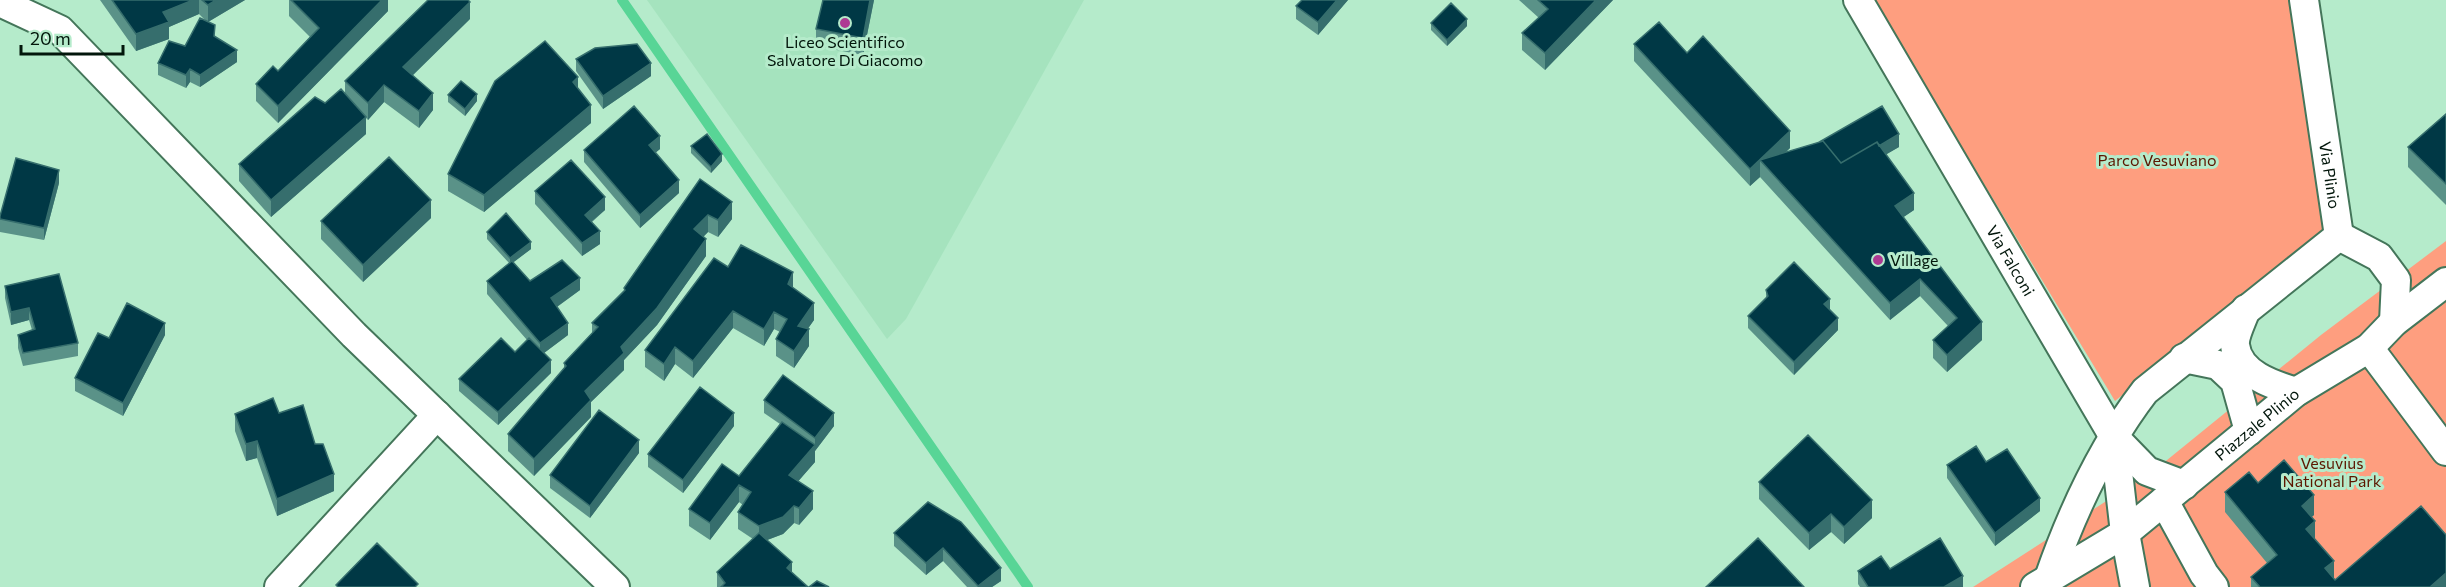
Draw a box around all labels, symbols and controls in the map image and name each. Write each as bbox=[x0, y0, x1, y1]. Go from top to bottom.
marker: Liceo Scientifico Salvatore Di Giacomo bbox=[838, 16, 852, 30]
scale bar bbox=[21, 18, 123, 56]
text: 20 m bbox=[30, 27, 71, 49]
place label: Liceo Scientifico Salvatore Di Giacomo bbox=[767, 32, 923, 69]
street label: Via Plinio bbox=[2316, 140, 2345, 210]
park label: Parco Vesuviano bbox=[2098, 150, 2217, 169]
street label: Via Falconi bbox=[1983, 222, 2039, 299]
place label: Village bbox=[1890, 250, 1939, 269]
marker: Village bbox=[1871, 253, 1885, 267]
street label: Piazzale Plinio bbox=[2211, 384, 2303, 464]
park label: Vesuvius National Park bbox=[2283, 453, 2382, 490]

